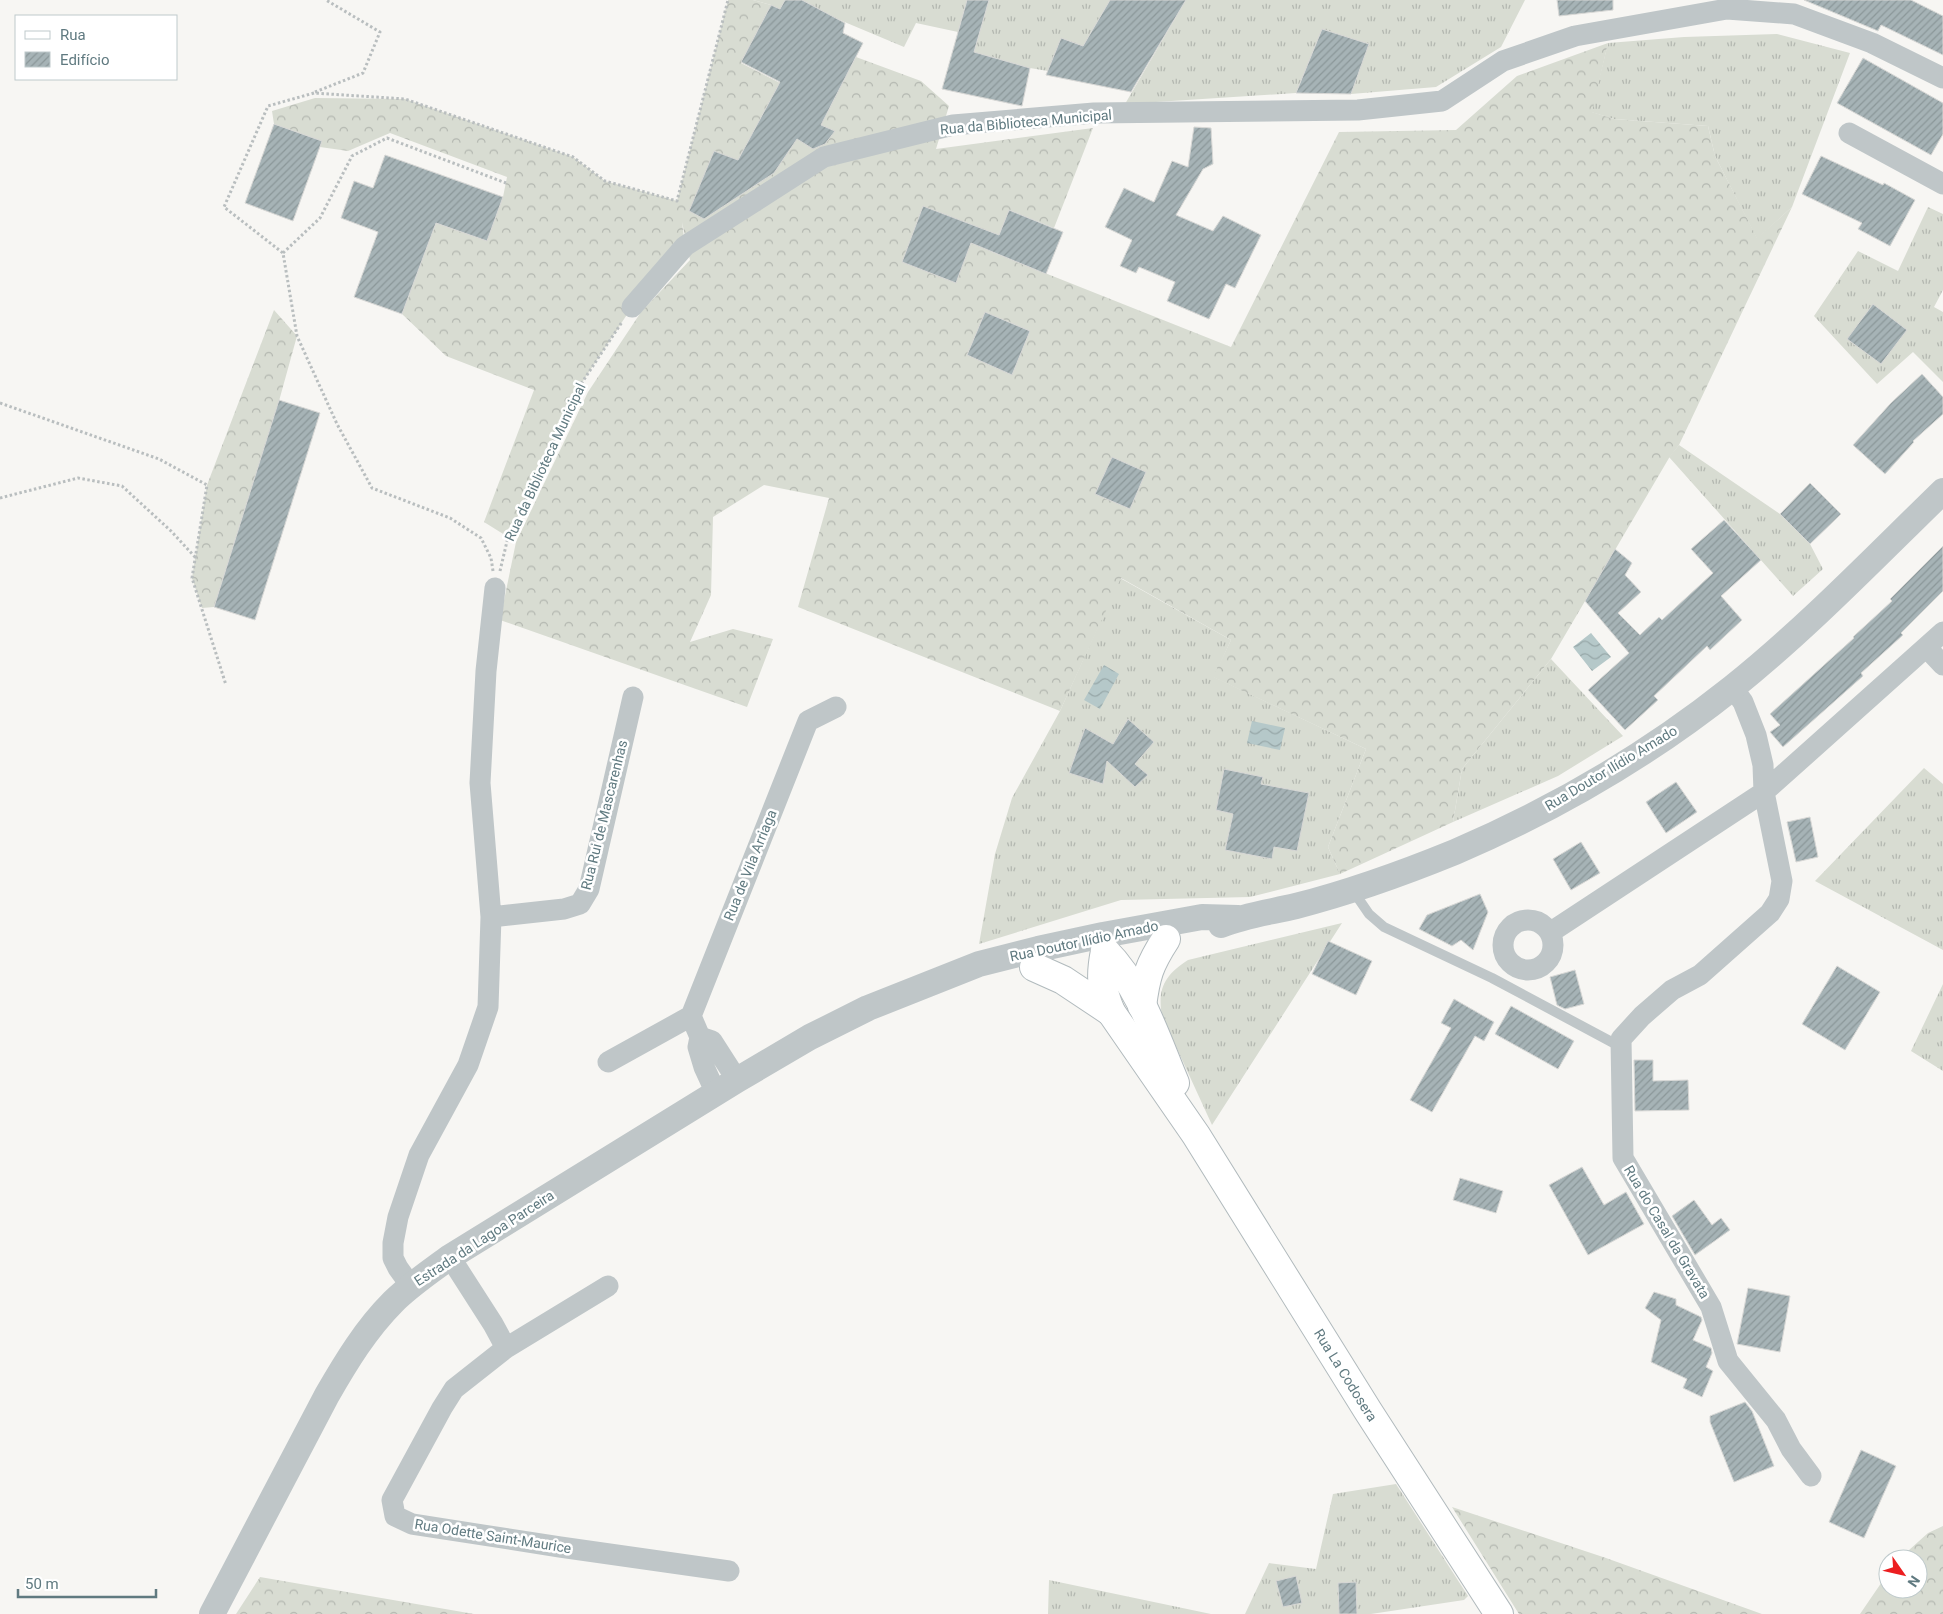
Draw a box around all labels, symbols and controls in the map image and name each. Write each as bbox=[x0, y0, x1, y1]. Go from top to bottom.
legend bbox=[15, 15, 178, 80]
text: Rua bbox=[60, 26, 86, 44]
text: Edifício bbox=[60, 51, 109, 69]
street label: Rua da Biblioteca Municipal bbox=[939, 107, 1113, 137]
street label: Rua da Biblioteca Municipal bbox=[501, 381, 589, 543]
street label: Rua Doutor Ilídio Amado bbox=[1542, 722, 1680, 814]
street label: Rua Rui de Mascarenhas bbox=[578, 738, 630, 892]
street label: Rua de Vila Arriaga bbox=[720, 807, 780, 923]
street label: Rua Doutor Ilídio Amado bbox=[1008, 917, 1160, 965]
street label: Rua do Casal da Gravata bbox=[1621, 1163, 1713, 1301]
street label: Estrada da Lagoa Parceira bbox=[411, 1187, 557, 1289]
street label: Rua La Codosera bbox=[1311, 1326, 1381, 1424]
street label: Rua Odette Saint-Maurice bbox=[414, 1516, 572, 1556]
north arrow bbox=[1878, 1549, 1928, 1599]
scale bar bbox=[18, 1566, 155, 1598]
text: N bbox=[1904, 1573, 1923, 1590]
text: 50 m bbox=[25, 1575, 59, 1593]

